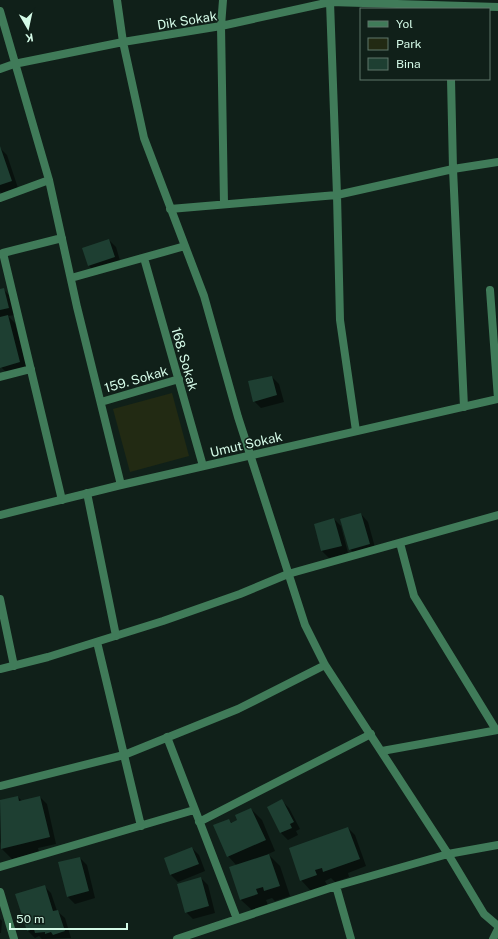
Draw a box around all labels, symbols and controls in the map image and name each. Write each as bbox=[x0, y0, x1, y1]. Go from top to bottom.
north arrow bbox=[8, 8, 48, 48]
street label: Dik Sokak bbox=[156, 8, 218, 33]
legend bbox=[360, 8, 490, 80]
text: Yol bbox=[396, 17, 413, 31]
text: K bbox=[25, 31, 34, 44]
text: Park bbox=[396, 37, 422, 51]
text: Bina bbox=[396, 57, 421, 71]
street label: 168. Sokak bbox=[168, 326, 201, 393]
street label: 159. Sokak bbox=[103, 363, 170, 396]
street label: Umut Sokak bbox=[208, 429, 284, 460]
scale bar bbox=[10, 905, 127, 931]
text: 50 m bbox=[16, 912, 44, 926]

